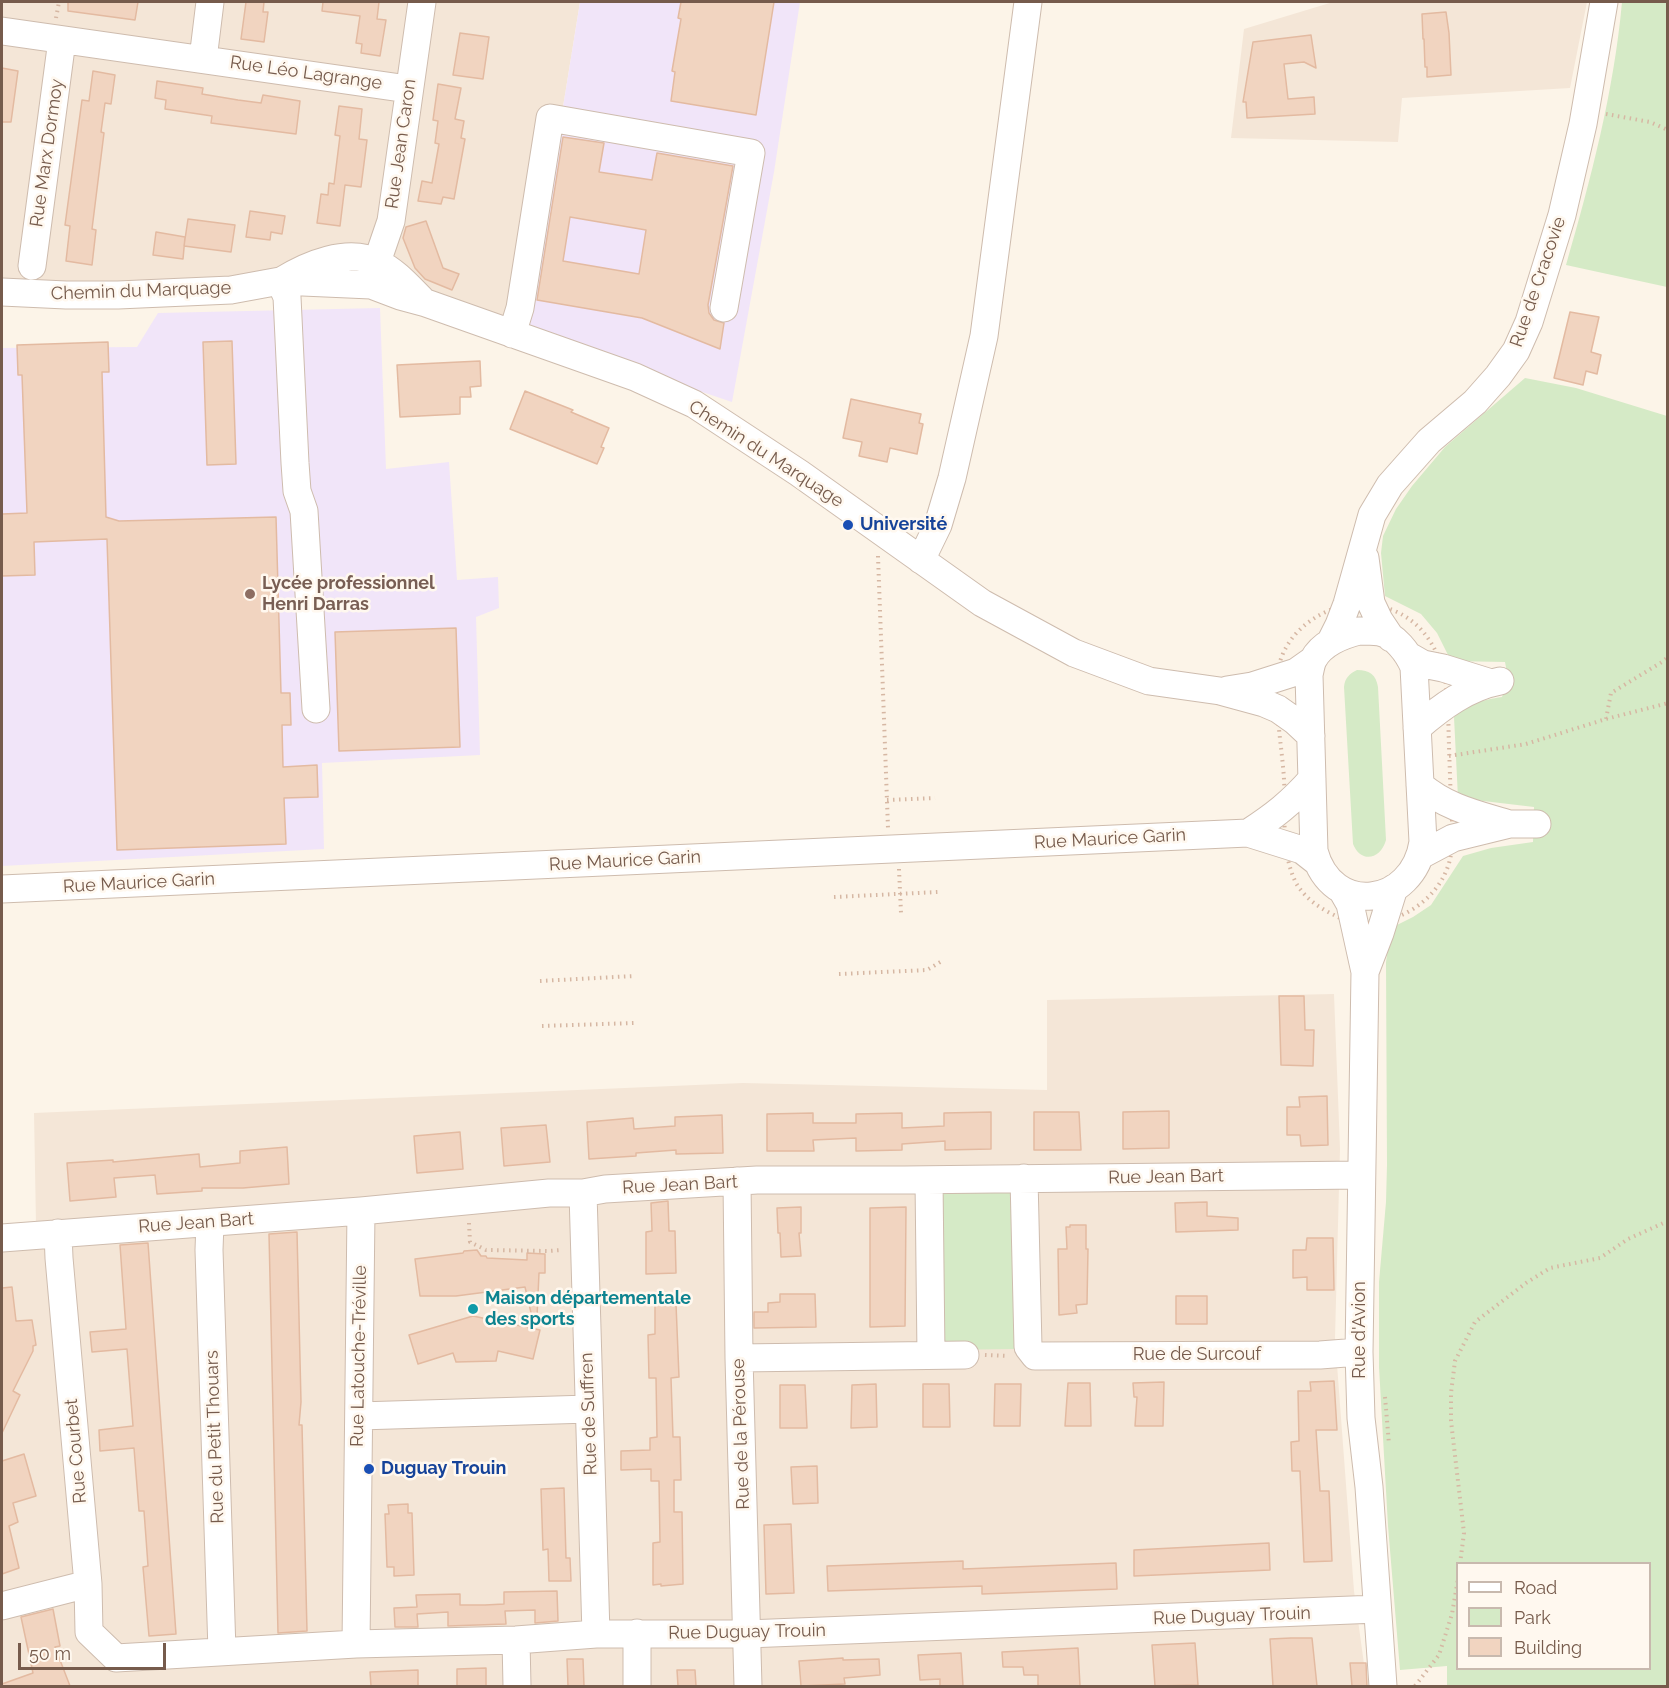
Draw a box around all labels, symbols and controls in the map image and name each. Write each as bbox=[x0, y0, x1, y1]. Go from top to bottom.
street label: Rue Léo Lagrange bbox=[229, 52, 383, 94]
street label: Rue Marx Dormoy bbox=[26, 77, 68, 229]
street label: Rue Jean Caron bbox=[381, 78, 421, 210]
street label: Rue de Cracovie bbox=[1506, 214, 1570, 350]
street label: Chemin du Marquage bbox=[51, 277, 231, 305]
street label: Chemin du Marquage bbox=[685, 396, 847, 512]
place label: Université bbox=[860, 514, 947, 536]
marker: Université bbox=[841, 518, 855, 532]
place label: Lycée professionnel Henri Darras bbox=[262, 573, 435, 616]
marker: Lycée professionnel Henri Darras bbox=[243, 587, 257, 601]
street label: Rue Maurice Garin bbox=[1033, 824, 1187, 854]
street label: Rue Maurice Garin bbox=[548, 846, 702, 876]
street label: Rue Maurice Garin bbox=[62, 868, 216, 898]
street label: Rue Jean Bart bbox=[1108, 1165, 1224, 1189]
street label: Rue Jean Bart bbox=[622, 1171, 738, 1199]
street label: Rue Jean Bart bbox=[138, 1208, 254, 1238]
street label: Rue Latouche-Tréville bbox=[347, 1265, 371, 1447]
street label: Rue d'Avion bbox=[1349, 1281, 1371, 1379]
place label: Maison départementale des sports bbox=[485, 1288, 691, 1330]
marker: Maison départementale des sports bbox=[466, 1302, 480, 1316]
street label: Rue de Surcouf bbox=[1133, 1344, 1261, 1366]
street label: Rue du Petit Thouars bbox=[201, 1350, 229, 1524]
street label: Rue de Suffren bbox=[576, 1352, 602, 1476]
street label: Rue de la Pérouse bbox=[728, 1358, 754, 1510]
street label: Rue Courbet bbox=[61, 1398, 91, 1504]
place label: Duguay Trouin bbox=[381, 1458, 506, 1480]
marker: Duguay Trouin bbox=[362, 1462, 376, 1476]
legend bbox=[1456, 1562, 1651, 1670]
text: Road bbox=[1514, 1577, 1557, 1598]
street label: Rue Duguay Trouin bbox=[1153, 1602, 1311, 1630]
text: Park bbox=[1514, 1607, 1551, 1628]
street label: Rue Duguay Trouin bbox=[668, 1620, 826, 1644]
scale bar bbox=[21, 1631, 170, 1669]
text: Building bbox=[1514, 1637, 1582, 1658]
text: 50 m bbox=[29, 1643, 71, 1664]

